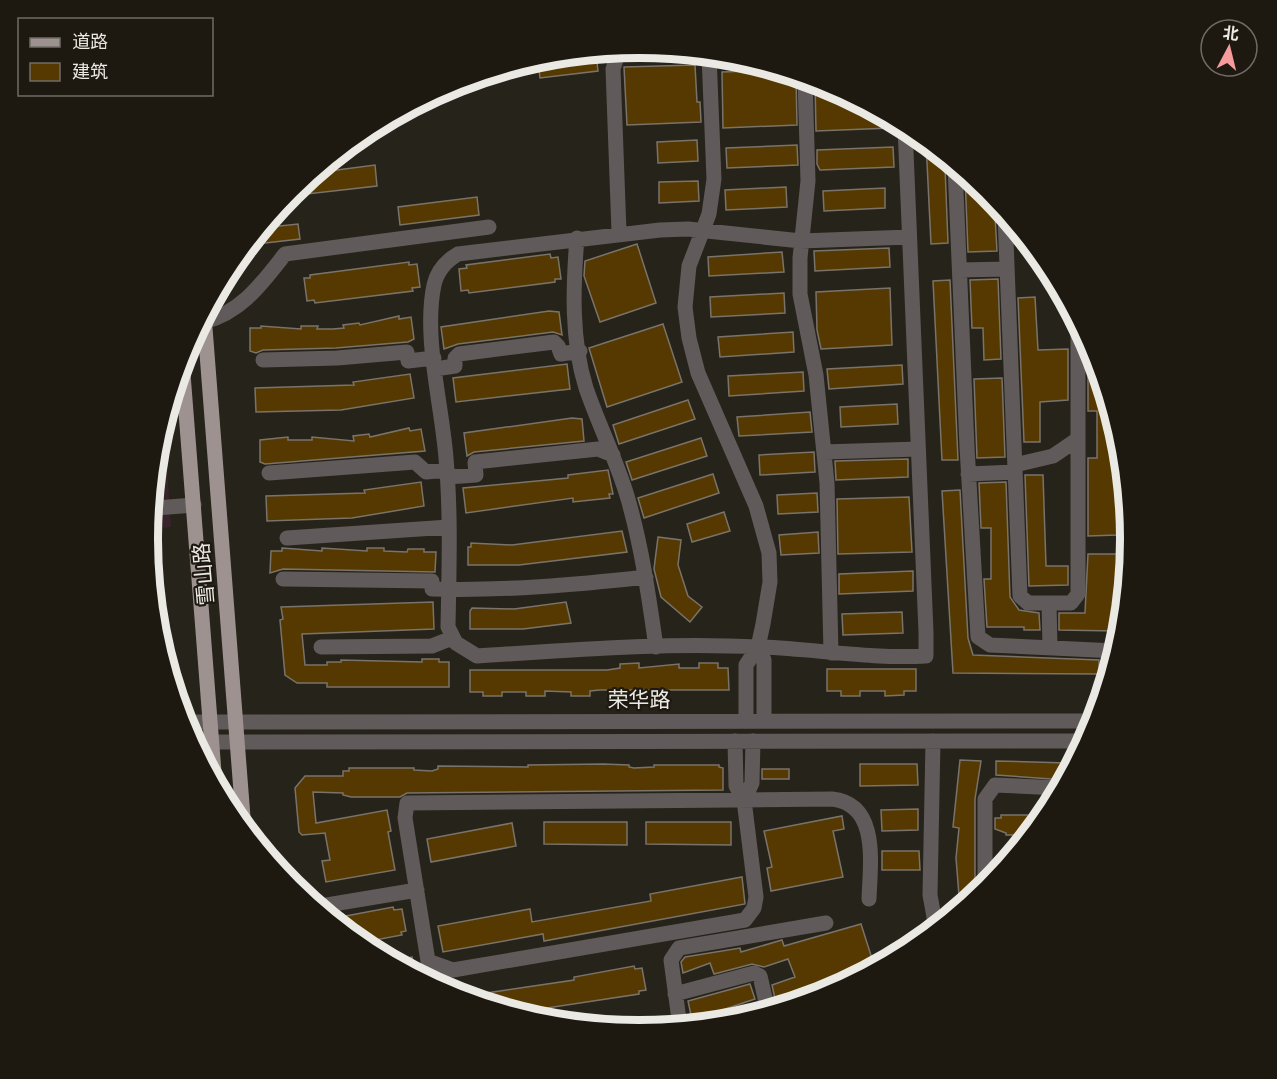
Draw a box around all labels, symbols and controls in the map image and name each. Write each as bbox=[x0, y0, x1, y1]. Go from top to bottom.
legend bbox=[18, 18, 213, 96]
north arrow bbox=[1199, 18, 1259, 78]
text: 北 bbox=[1221, 21, 1240, 46]
text: 道路 bbox=[72, 29, 108, 55]
text: 建筑 bbox=[72, 59, 108, 85]
street label: 雪山路 bbox=[186, 541, 222, 607]
street label: 荣华路 bbox=[608, 685, 671, 715]

